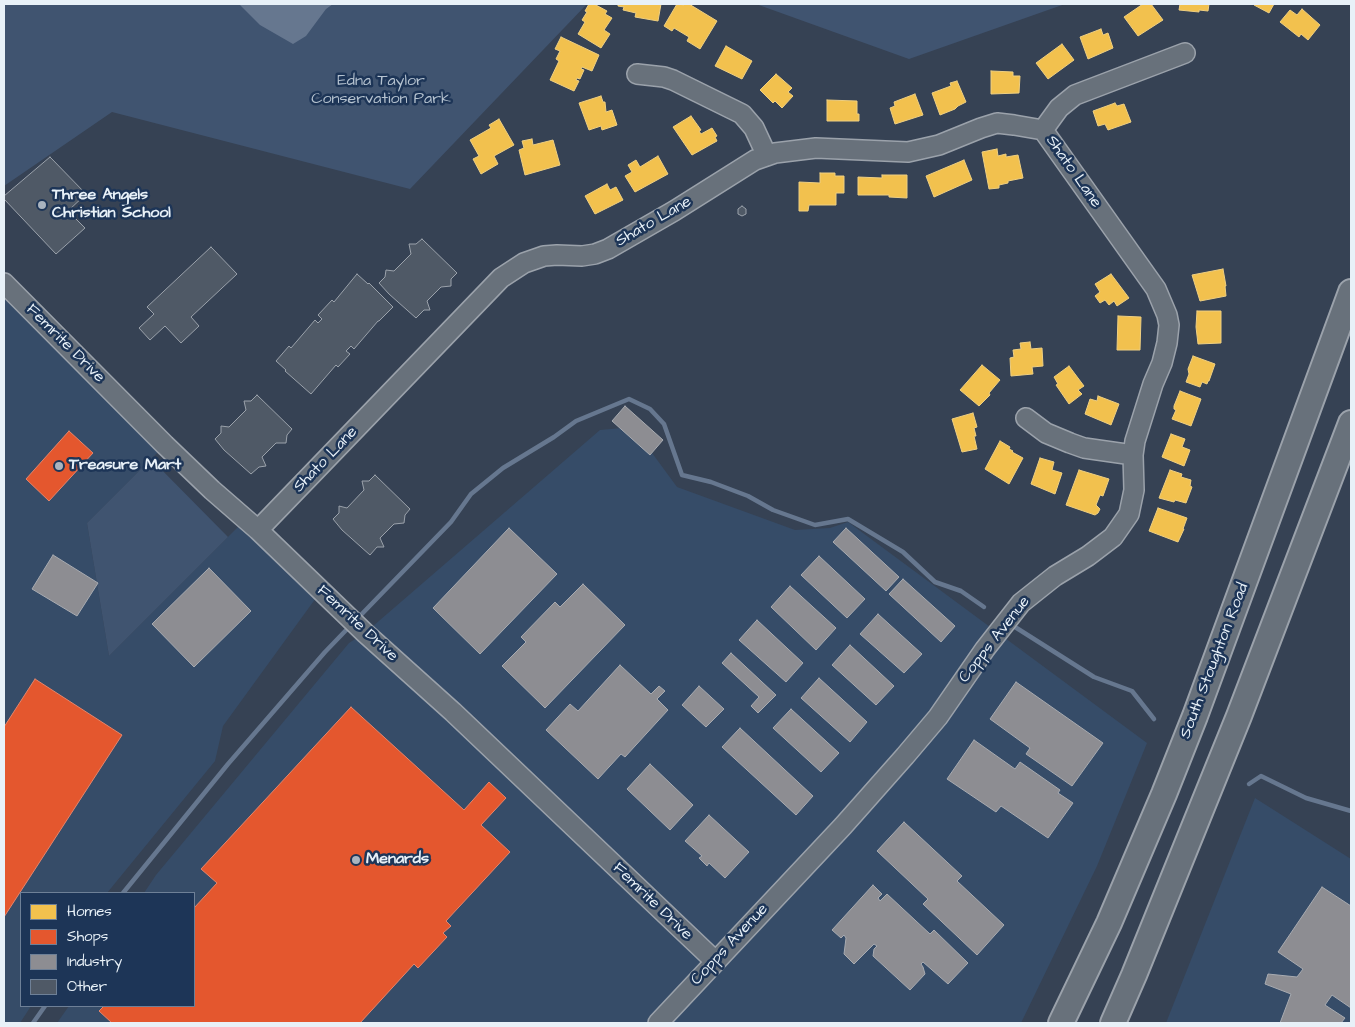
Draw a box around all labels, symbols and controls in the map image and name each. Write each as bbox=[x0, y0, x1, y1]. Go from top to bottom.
park label: Edna Taylor Conservation Park bbox=[311, 72, 451, 110]
street label: Shato Lane bbox=[1041, 132, 1105, 212]
place label: Three Angels Christian School bbox=[52, 186, 171, 224]
street label: Shato Lane bbox=[613, 193, 695, 251]
marker: Three Angels Christian School bbox=[36, 199, 48, 211]
street label: Femrite Drive bbox=[22, 301, 108, 387]
street label: Shato Lane bbox=[290, 423, 362, 497]
place label: Treasure Mart bbox=[69, 456, 181, 476]
marker: Treasure Mart bbox=[53, 460, 65, 472]
street label: South Stoughton Road bbox=[1176, 581, 1254, 741]
street label: Femrite Drive bbox=[313, 582, 401, 666]
street label: Copps Avenue bbox=[955, 593, 1035, 687]
place label: Menards bbox=[366, 850, 429, 870]
marker: Menards bbox=[350, 854, 362, 866]
street label: Femrite Drive bbox=[608, 859, 696, 945]
legend bbox=[20, 892, 195, 1007]
street label: Copps Avenue bbox=[687, 900, 773, 990]
text: Homes bbox=[67, 901, 112, 922]
text: Shops bbox=[67, 926, 108, 947]
text: Industry bbox=[67, 951, 122, 972]
text: Other bbox=[67, 976, 107, 997]

